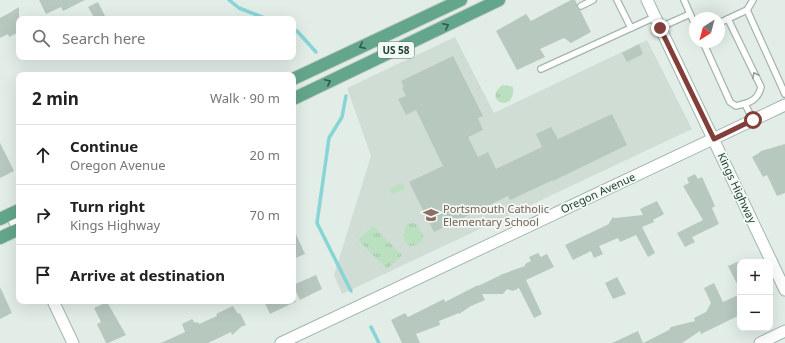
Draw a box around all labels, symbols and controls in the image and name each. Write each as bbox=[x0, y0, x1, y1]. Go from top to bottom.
north arrow bbox=[689, 12, 725, 48]
search box bbox=[16, 16, 296, 60]
route end bbox=[651, 19, 669, 37]
one-way arrow bbox=[441, 23, 449, 31]
icon: search bbox=[30, 27, 52, 49]
text: Search here bbox=[62, 28, 145, 48]
one-way arrow bbox=[359, 41, 367, 49]
road number: US 58 bbox=[378, 42, 414, 58]
one-way arrow bbox=[752, 72, 760, 79]
one-way arrow bbox=[324, 79, 332, 87]
text: 2 min bbox=[32, 87, 79, 110]
text: Walk · 90 m bbox=[210, 89, 280, 107]
route start bbox=[744, 111, 762, 129]
text: Continue bbox=[70, 136, 138, 156]
icon: ahead bbox=[32, 144, 54, 166]
text: 20 m bbox=[250, 146, 280, 164]
street label: Kings Highway bbox=[715, 150, 761, 226]
text: Oregon Avenue bbox=[70, 156, 166, 174]
street label: Oregon Avenue bbox=[558, 169, 638, 216]
text: Turn right bbox=[70, 196, 145, 216]
place label: Portsmouth Catholic Elementary School bbox=[443, 201, 549, 229]
icon: right bbox=[32, 204, 54, 226]
text: 70 m bbox=[250, 206, 280, 224]
school or university icon: Portsmouth Catholic Elementary School bbox=[422, 206, 440, 224]
text: Kings Highway bbox=[70, 216, 160, 234]
map controls bbox=[737, 259, 773, 331]
button: + bbox=[737, 259, 773, 295]
icon: arrive bbox=[32, 264, 54, 286]
text: Arrive at destination bbox=[70, 265, 225, 285]
button: − bbox=[737, 295, 773, 331]

